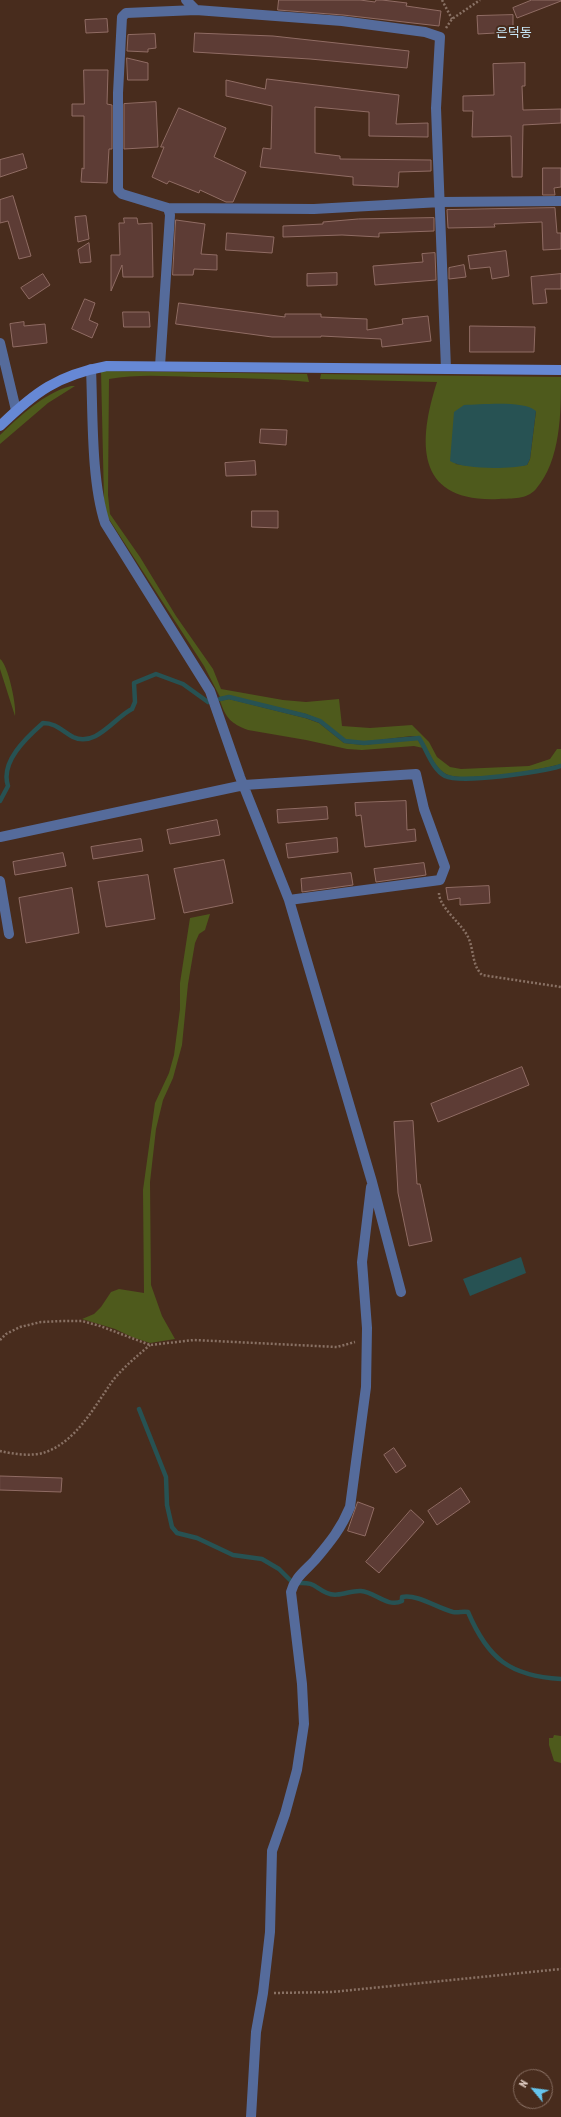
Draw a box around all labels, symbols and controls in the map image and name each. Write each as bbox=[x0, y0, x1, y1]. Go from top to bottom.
district label: 은덕동 bbox=[496, 25, 532, 41]
north arrow bbox=[513, 2069, 553, 2109]
text: N bbox=[516, 2078, 531, 2090]

